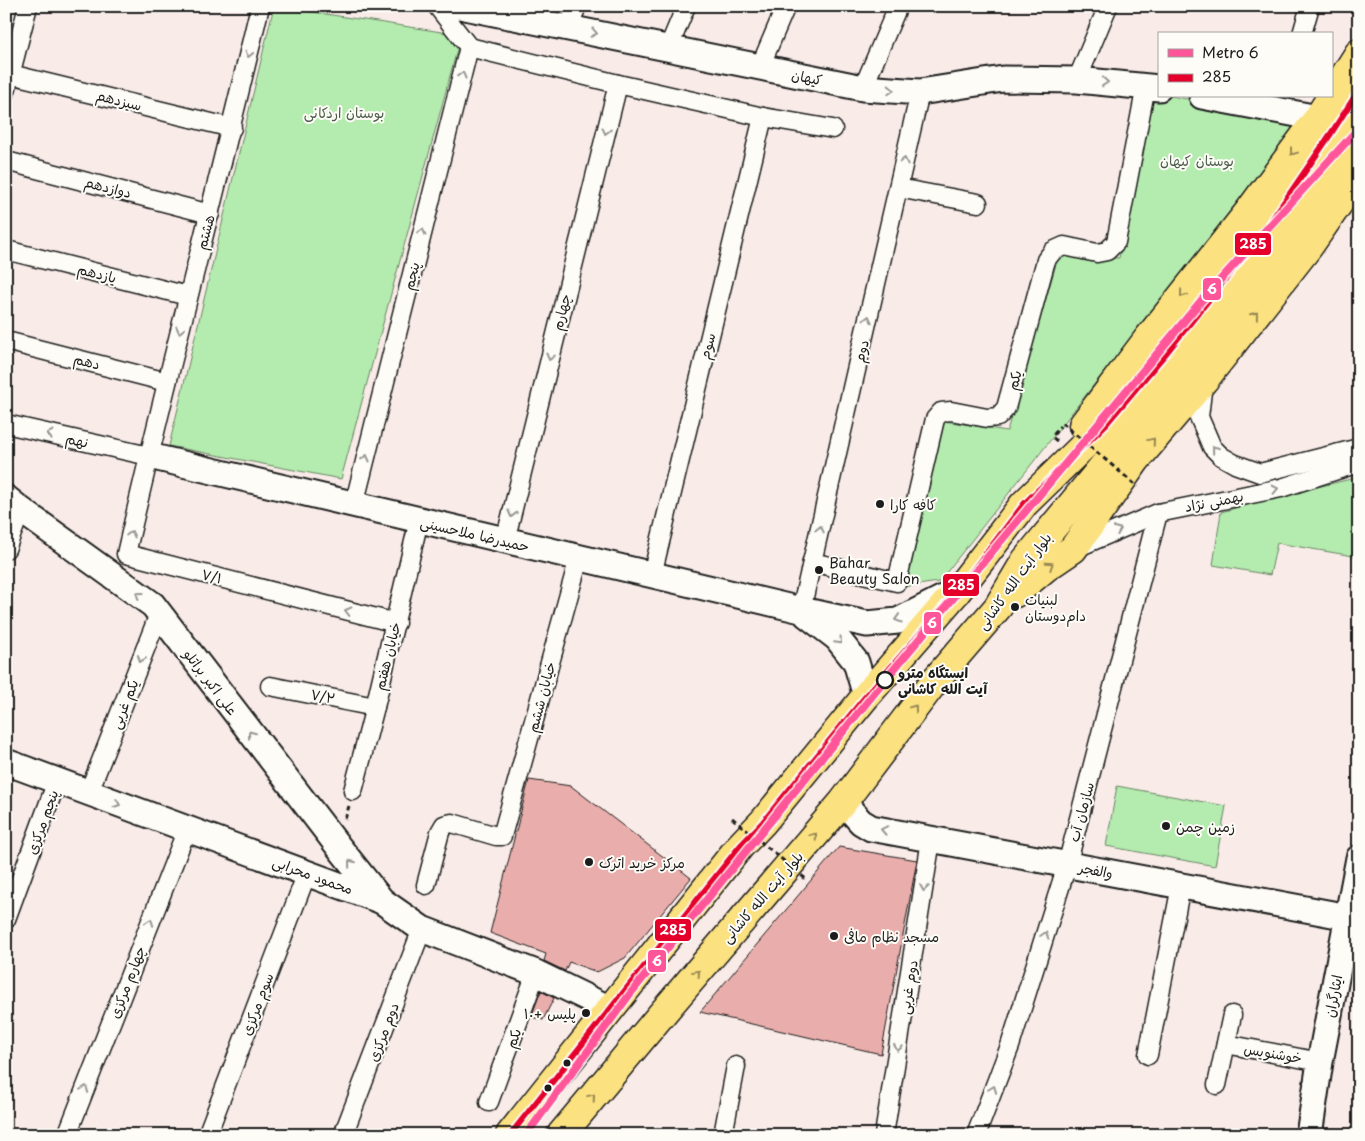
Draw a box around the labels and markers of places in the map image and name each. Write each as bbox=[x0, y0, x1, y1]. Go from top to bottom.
place label: کافه کارا bbox=[890, 494, 936, 515]
marker: کافه کارا bbox=[874, 498, 886, 510]
place label: Bahar Beauty Salon bbox=[829, 552, 920, 589]
marker: Bahar Beauty Salon bbox=[813, 564, 825, 576]
place label: لبنیات دام‌دوستان bbox=[1025, 589, 1086, 627]
marker: لبنیات دام‌دوستان bbox=[1009, 601, 1021, 613]
place label: ایستگاه مترو آیت الله کاشانی bbox=[897, 662, 988, 699]
marker: ایستگاه مترو آیت الله کاشانی bbox=[876, 671, 894, 689]
place label: زمین چمن bbox=[1176, 816, 1235, 837]
marker: زمین چمن bbox=[1160, 820, 1172, 832]
place label: مرکز خرید اترک bbox=[599, 852, 685, 873]
marker: مرکز خرید اترک bbox=[583, 856, 595, 868]
place label: مسجد نظام مافی bbox=[844, 926, 939, 948]
marker: مسجد نظام مافی bbox=[828, 930, 840, 942]
place label: پلیس +۱۰ bbox=[524, 1003, 576, 1024]
marker: پلیس +۱۰ bbox=[580, 1007, 592, 1019]
unlabelled marker bbox=[562, 1058, 572, 1068]
unlabelled marker bbox=[543, 1083, 553, 1093]

